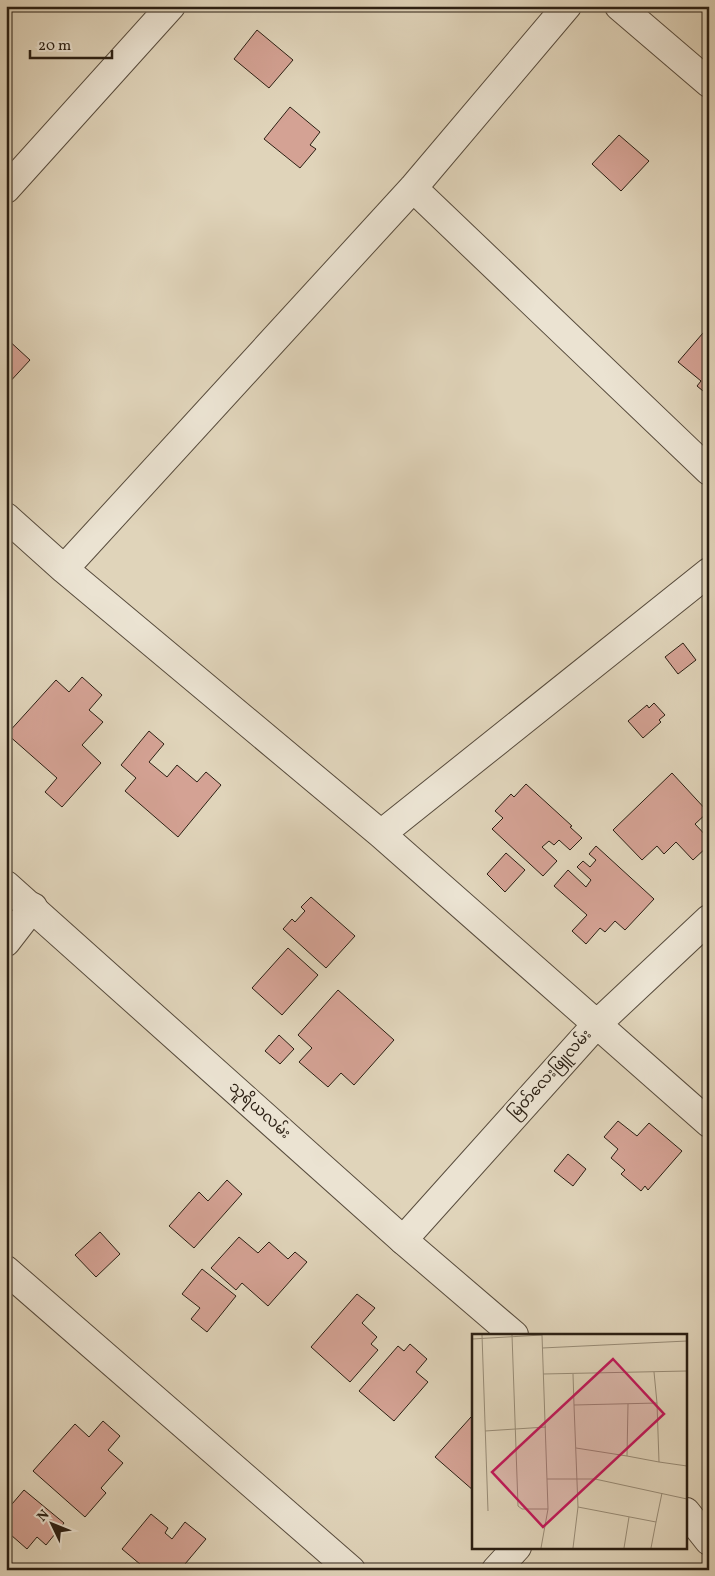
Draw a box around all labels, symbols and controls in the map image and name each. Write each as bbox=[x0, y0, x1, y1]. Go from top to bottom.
scale bar bbox=[30, 28, 112, 60]
text: 20 m bbox=[38, 36, 71, 57]
street label: မြတ်လေးဖြူလမ်း bbox=[504, 1025, 597, 1125]
street label: သူရိယလမ်း bbox=[224, 1077, 295, 1144]
inset map bbox=[472, 1334, 688, 1548]
north arrow bbox=[28, 1498, 78, 1548]
text: N bbox=[33, 1506, 54, 1526]

